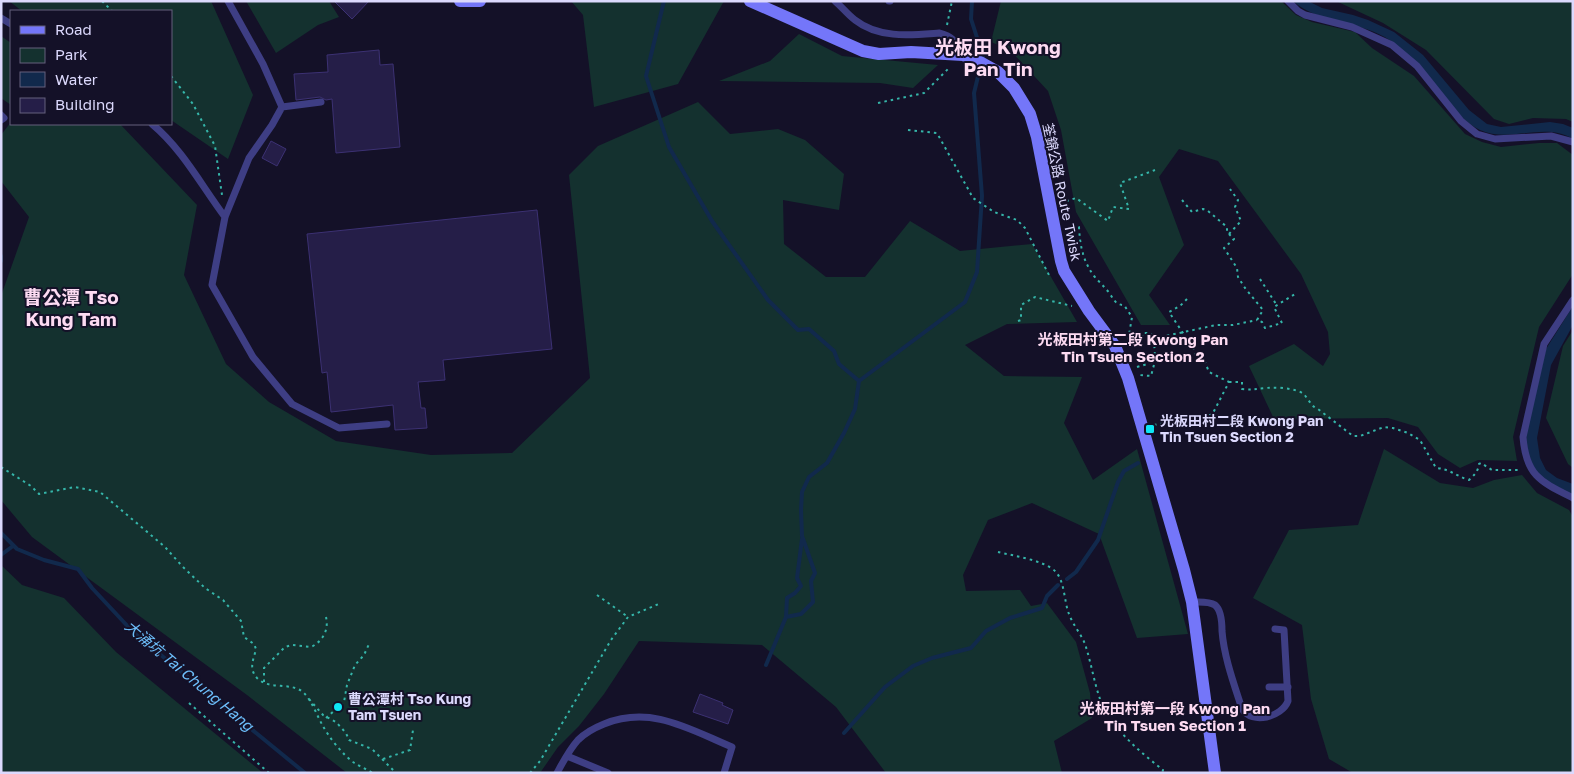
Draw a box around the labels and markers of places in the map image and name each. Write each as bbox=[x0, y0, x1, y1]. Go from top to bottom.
place label: 光板田村二段 Kwong Pan Tin Tsuen Section 2 bbox=[1160, 412, 1324, 445]
marker: 光板田村二段 Kwong Pan Tin Tsuen Section 2 bbox=[1144, 423, 1156, 435]
place label: 曹公潭村 Tso Kung Tam Tsuen bbox=[348, 690, 471, 723]
marker: 曹公潭村 Tso Kung Tam Tsuen bbox=[332, 701, 344, 713]

